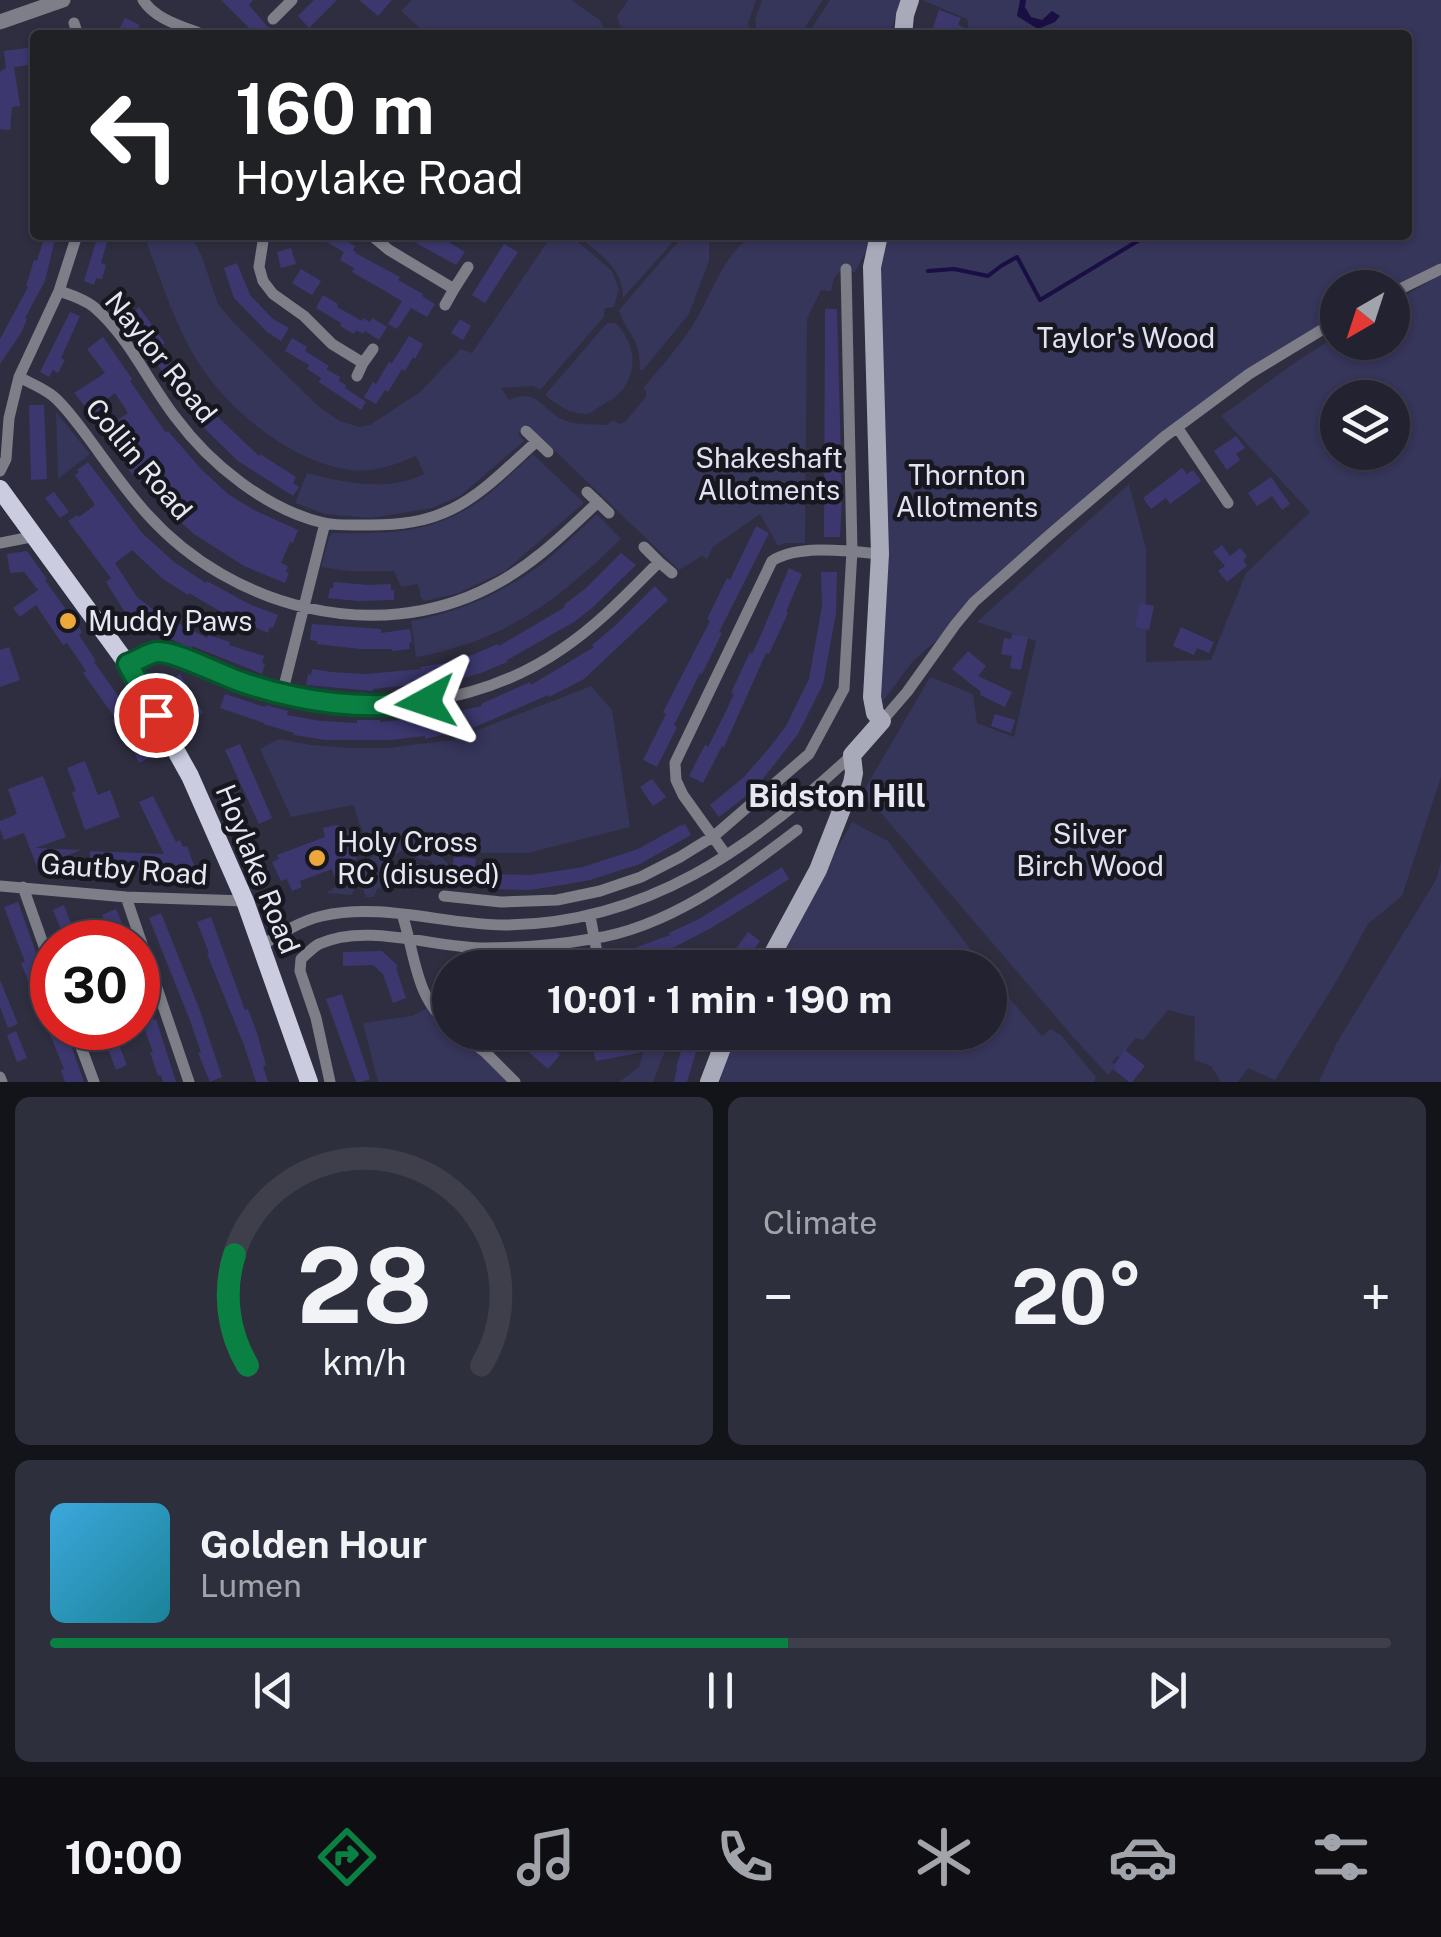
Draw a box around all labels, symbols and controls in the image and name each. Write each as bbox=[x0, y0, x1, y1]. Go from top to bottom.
text: 160 m bbox=[235, 67, 435, 150]
icon: left bbox=[70, 70, 200, 200]
text: Hoylake Road bbox=[235, 151, 524, 204]
north arrow bbox=[1320, 270, 1410, 360]
map controls bbox=[1320, 270, 1410, 470]
street label: Naylor Road bbox=[99, 285, 224, 429]
park label: Taylor's Wood bbox=[1037, 321, 1215, 354]
button: layers bbox=[1320, 380, 1410, 470]
street label: Collin Road bbox=[79, 391, 200, 526]
park label: Shakeshaft Allotments bbox=[695, 441, 843, 506]
park label: Thornton Allotments bbox=[896, 458, 1038, 523]
place label: Muddy Paws bbox=[88, 604, 252, 637]
marker: Muddy Paws bbox=[57, 610, 79, 632]
position arrow bbox=[374, 650, 478, 754]
pin bbox=[114, 673, 199, 758]
icon: arrive bbox=[129, 688, 184, 743]
district label: Bidston Hill bbox=[748, 777, 926, 814]
street label: Hoylake Road bbox=[210, 779, 307, 958]
park label: Silver Birch Wood bbox=[1016, 817, 1164, 882]
place label: Holy Cross RC (disused) bbox=[337, 825, 500, 890]
street label: Gautby Road bbox=[39, 846, 209, 891]
marker: Holy Cross RC (disused) bbox=[306, 847, 328, 869]
speed limit sign: 30 bbox=[30, 920, 160, 1050]
text: 10:01 · 1 min · 190 m bbox=[547, 977, 892, 1022]
text: Climate bbox=[763, 1204, 877, 1241]
text: 28 bbox=[296, 1224, 432, 1346]
text: 20° bbox=[1011, 1253, 1143, 1341]
text: − bbox=[763, 1265, 794, 1329]
text: + bbox=[1360, 1265, 1391, 1329]
text: km/h bbox=[322, 1341, 406, 1383]
text: Golden Hour bbox=[200, 1522, 427, 1567]
text: Lumen bbox=[200, 1567, 302, 1604]
icon: previous bbox=[246, 1663, 301, 1718]
icon: pause bbox=[693, 1663, 748, 1718]
icon: next bbox=[1140, 1663, 1195, 1718]
icon: directions bbox=[312, 1822, 382, 1892]
icon: music bbox=[511, 1822, 581, 1892]
icon: phone bbox=[710, 1822, 780, 1892]
icon: climate bbox=[909, 1822, 979, 1892]
icon: car bbox=[1108, 1822, 1178, 1892]
icon: filters bbox=[1306, 1822, 1376, 1892]
text: 10:00 bbox=[64, 1831, 183, 1884]

